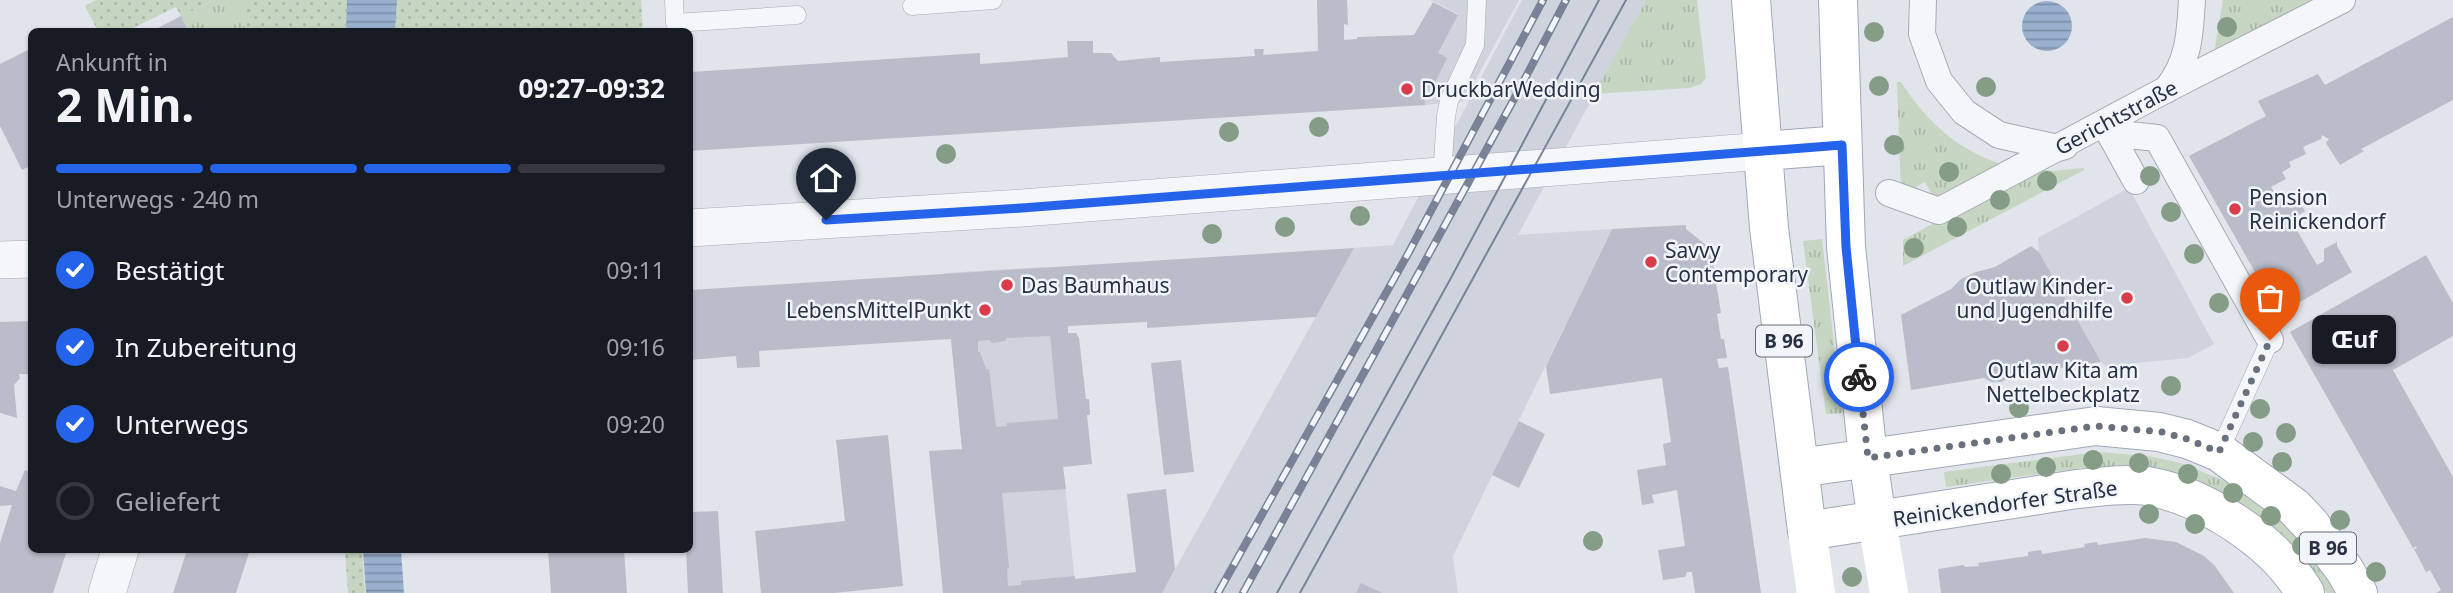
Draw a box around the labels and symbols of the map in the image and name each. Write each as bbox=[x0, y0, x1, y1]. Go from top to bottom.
street label: Gerichtstraße bbox=[2050, 73, 2182, 161]
place label: DruckbarWedding bbox=[1421, 75, 1601, 103]
marker: DruckbarWedding bbox=[1399, 81, 1415, 97]
pin bbox=[796, 148, 856, 220]
place label: Pension Reinickendorf bbox=[2249, 183, 2387, 235]
marker: Pension Reinickendorf bbox=[2227, 201, 2243, 217]
place label: Savvy Contemporary bbox=[1665, 236, 1808, 288]
marker: Savvy Contemporary bbox=[1643, 254, 1659, 270]
pin bbox=[2240, 268, 2300, 340]
place label: Das Baumhaus bbox=[1021, 271, 1169, 299]
place label: Outlaw Kinder- und Jugendhilfe bbox=[1956, 272, 2113, 324]
marker: Das Baumhaus bbox=[999, 277, 1015, 293]
marker: Outlaw Kinder- und Jugendhilfe bbox=[2119, 290, 2135, 306]
place label: LebensMittelPunkt bbox=[786, 296, 971, 324]
marker: LebensMittelPunkt bbox=[977, 302, 993, 318]
callout: Œuf bbox=[2312, 316, 2396, 364]
road number: B 96 bbox=[1756, 326, 1812, 356]
marker: Outlaw Kita am Nettelbeckplatz bbox=[2055, 338, 2071, 354]
courier bbox=[1824, 342, 1894, 412]
place label: Outlaw Kita am Nettelbeckplatz bbox=[1986, 356, 2140, 408]
street label: Reinickendorfer Straße bbox=[1891, 473, 2119, 533]
road number: B 96 bbox=[2300, 533, 2356, 564]

